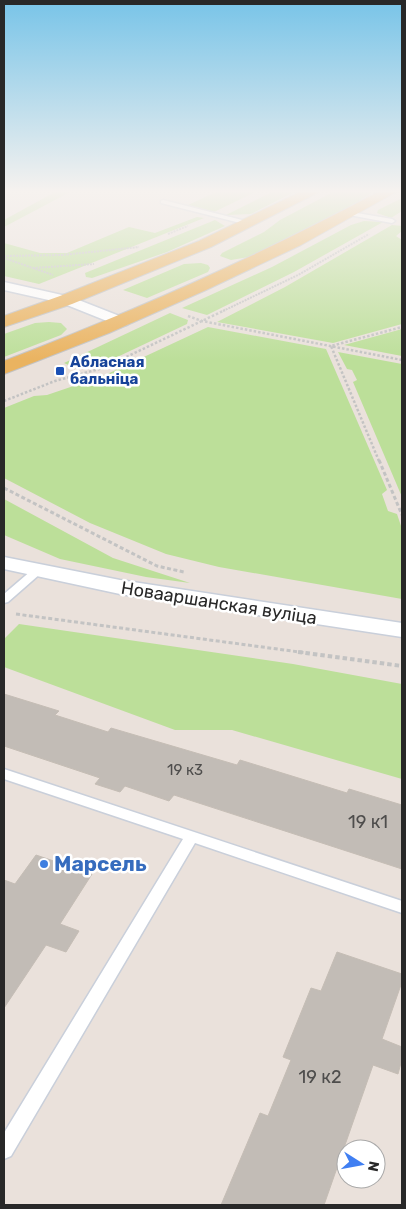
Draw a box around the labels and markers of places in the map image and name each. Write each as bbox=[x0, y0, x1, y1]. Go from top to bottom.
place label: Абласная бальніца bbox=[70, 353, 145, 388]
marker: Абласная бальніца bbox=[54, 365, 66, 377]
place label: Марсель bbox=[54, 851, 147, 876]
marker: Марсель bbox=[38, 858, 50, 870]

